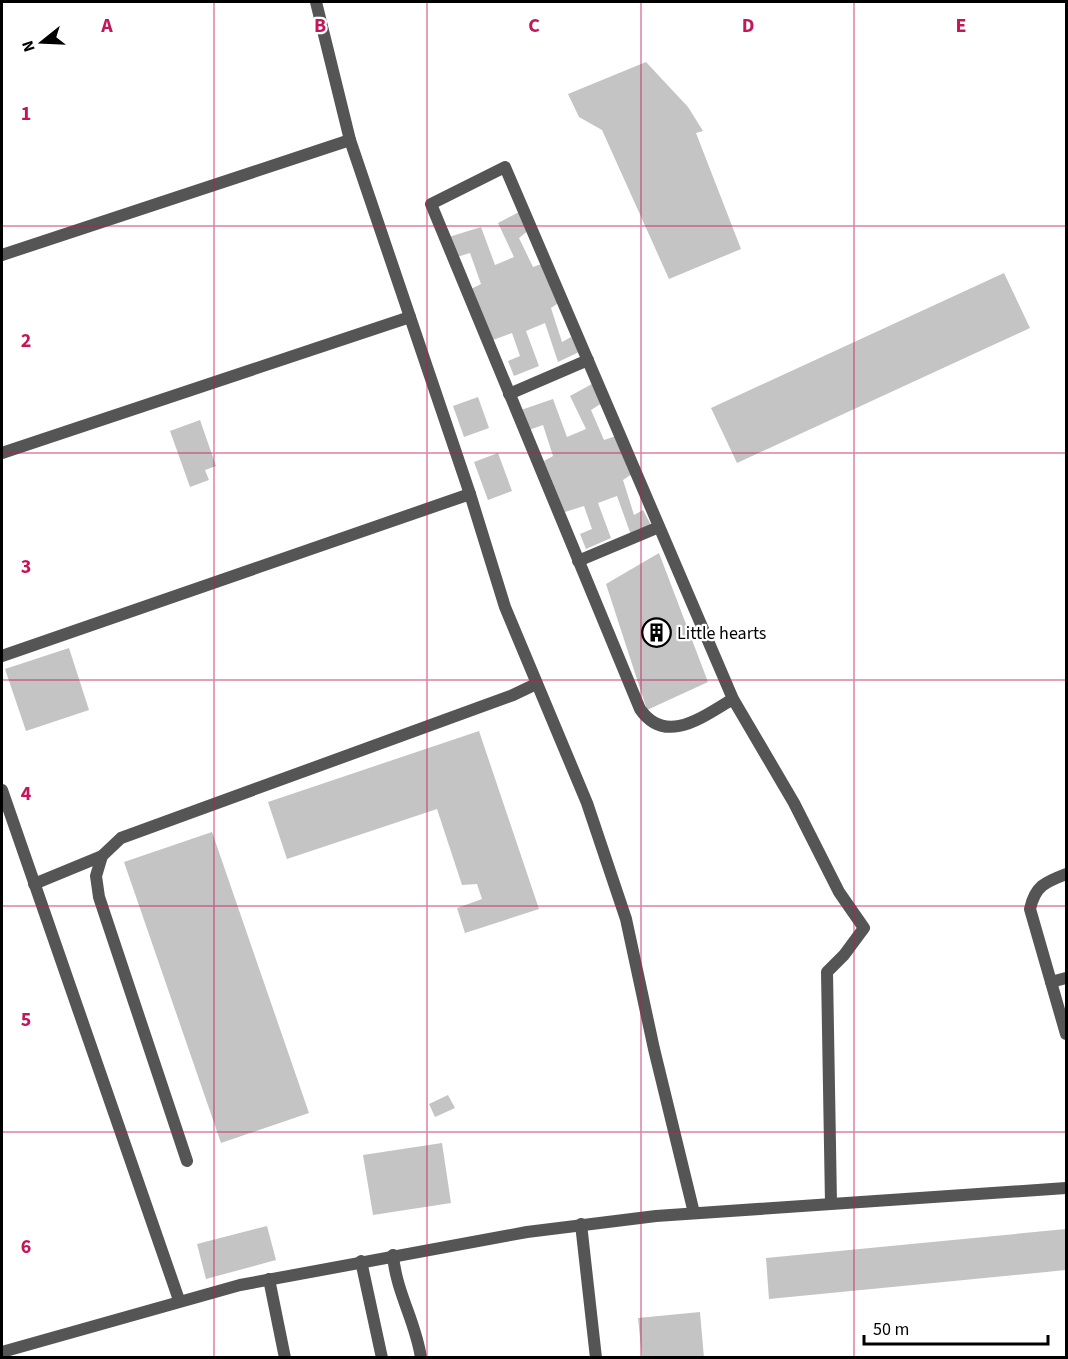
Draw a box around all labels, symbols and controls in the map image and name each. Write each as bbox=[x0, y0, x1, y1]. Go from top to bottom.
north arrow bbox=[12, 12, 72, 72]
text: A bbox=[100, 12, 113, 40]
text: B bbox=[314, 12, 326, 40]
text: C bbox=[528, 12, 540, 40]
text: D bbox=[742, 12, 754, 40]
text: E bbox=[956, 12, 966, 40]
text: N bbox=[17, 38, 41, 55]
text: 1 bbox=[21, 100, 31, 128]
text: 2 bbox=[21, 327, 31, 355]
text: 3 bbox=[21, 553, 31, 581]
building icon: Little hearts bbox=[640, 617, 672, 649]
place label: Little hearts bbox=[677, 621, 766, 646]
text: 4 bbox=[21, 780, 32, 808]
text: 5 bbox=[21, 1006, 31, 1034]
text: 6 bbox=[21, 1233, 31, 1261]
scale bar bbox=[864, 1308, 1048, 1346]
text: 50 m bbox=[873, 1317, 909, 1342]

